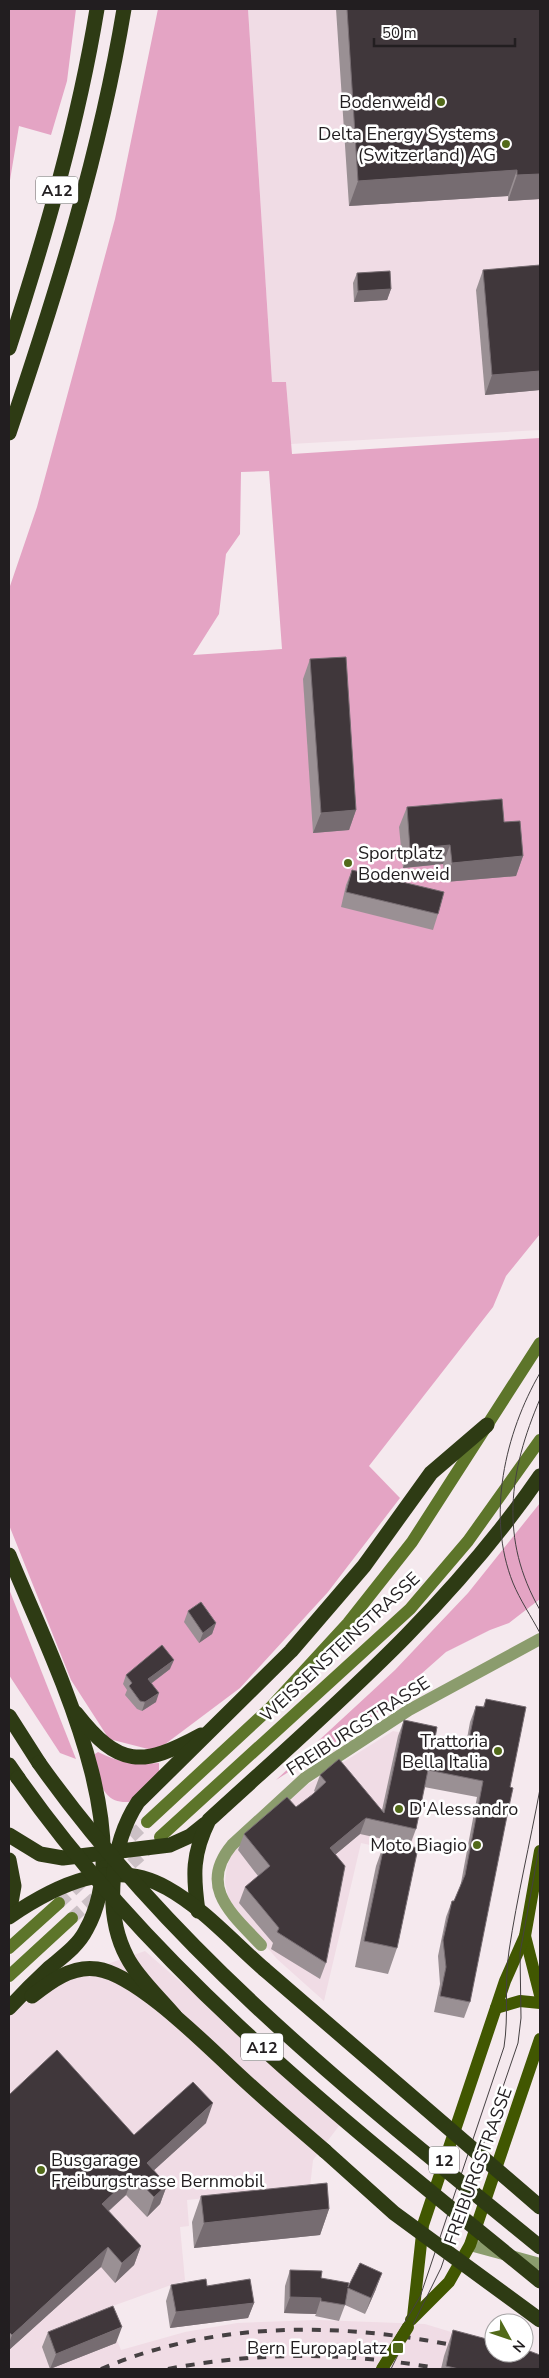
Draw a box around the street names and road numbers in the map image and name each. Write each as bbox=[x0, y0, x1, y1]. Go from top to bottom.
road number: A12 bbox=[36, 176, 78, 204]
street label: WEISSENSTEINSTRASSE bbox=[255, 1567, 425, 1727]
street label: FREIBURGSTRASSE bbox=[282, 1671, 434, 1781]
road number: A12 bbox=[241, 2034, 283, 2060]
street label: FREIBURGSTRASSE bbox=[438, 2084, 518, 2248]
road number: 12 bbox=[429, 2146, 459, 2174]

